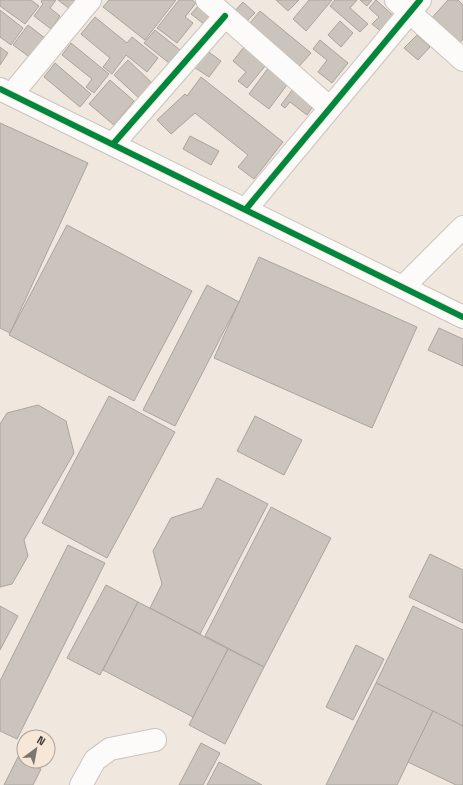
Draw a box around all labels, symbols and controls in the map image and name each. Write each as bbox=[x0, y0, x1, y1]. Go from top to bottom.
north arrow bbox=[16, 729, 56, 769]
text: N bbox=[34, 733, 48, 748]

